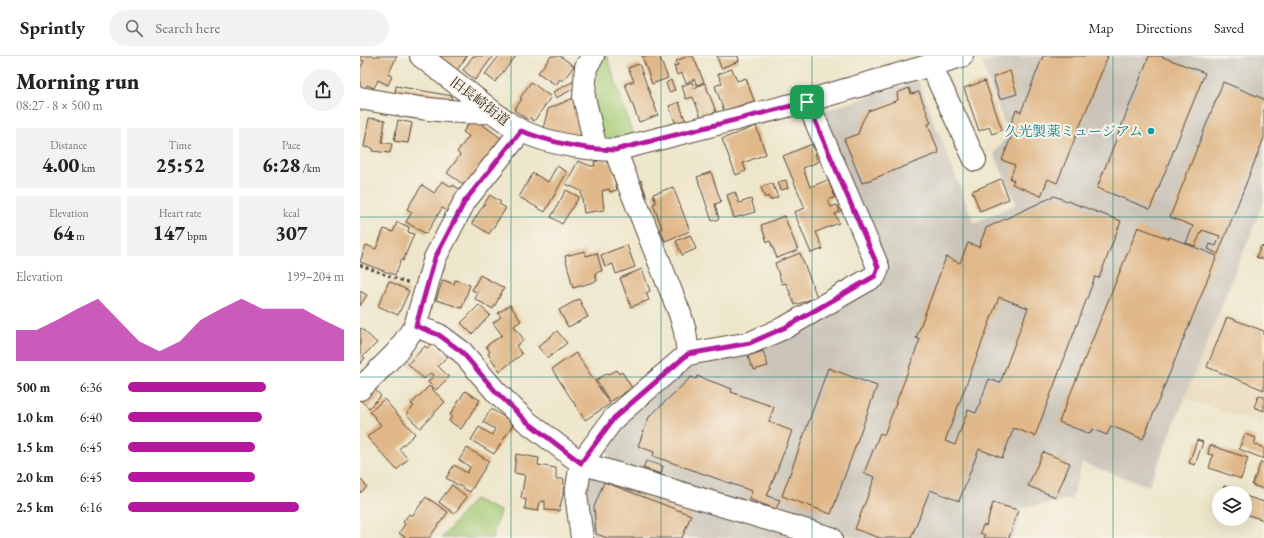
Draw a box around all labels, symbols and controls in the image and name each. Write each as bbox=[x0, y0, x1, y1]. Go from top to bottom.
search box bbox=[109, 10, 389, 46]
text: Sprintly bbox=[20, 15, 85, 40]
icon: search bbox=[123, 17, 145, 39]
text: Search here bbox=[155, 18, 220, 37]
text: Map bbox=[1088, 19, 1114, 37]
text: Directions bbox=[1136, 19, 1192, 37]
text: Saved bbox=[1214, 19, 1244, 37]
text: Morning run bbox=[16, 67, 140, 96]
button: share bbox=[302, 69, 344, 111]
street label: 旧長崎街道 bbox=[447, 73, 513, 129]
pin bbox=[790, 85, 824, 119]
icon: arrive bbox=[796, 91, 818, 113]
text: 08:27 · 8 × 500 m bbox=[16, 97, 103, 114]
place label: 久光製薬ミュージアム bbox=[1005, 122, 1143, 140]
marker: 久光製薬ミュージアム bbox=[1146, 126, 1156, 136]
text: Distance bbox=[50, 138, 87, 152]
text: Time bbox=[169, 138, 191, 152]
text: Pace bbox=[282, 138, 301, 152]
text: 4.00 bbox=[42, 152, 79, 178]
text: 25:52 bbox=[156, 152, 204, 178]
text: 6:28 bbox=[262, 152, 300, 178]
text: km bbox=[79, 161, 95, 175]
text: /km bbox=[300, 161, 321, 175]
text: Elevation bbox=[49, 206, 88, 220]
text: Heart rate bbox=[159, 206, 201, 220]
text: kcal bbox=[283, 206, 300, 220]
text: 64 bbox=[52, 220, 74, 246]
text: 147 bbox=[153, 220, 185, 246]
text: 307 bbox=[275, 220, 308, 246]
text: m bbox=[74, 229, 85, 243]
text: bpm bbox=[185, 229, 207, 243]
text: Elevation bbox=[16, 268, 63, 285]
text: 199–204 m bbox=[287, 268, 344, 285]
text: 500 m bbox=[16, 379, 50, 396]
text: 6:36 bbox=[80, 379, 102, 396]
text: 1.0 km bbox=[16, 409, 54, 426]
text: 6:40 bbox=[80, 409, 102, 426]
text: 1.5 km bbox=[16, 439, 54, 456]
text: 6:45 bbox=[80, 439, 102, 456]
text: 2.0 km bbox=[16, 469, 54, 486]
text: 6:45 bbox=[80, 469, 102, 486]
map controls bbox=[1212, 486, 1252, 526]
button: layers bbox=[1212, 486, 1252, 526]
text: 2.5 km bbox=[16, 499, 54, 516]
text: 6:16 bbox=[80, 499, 102, 516]

